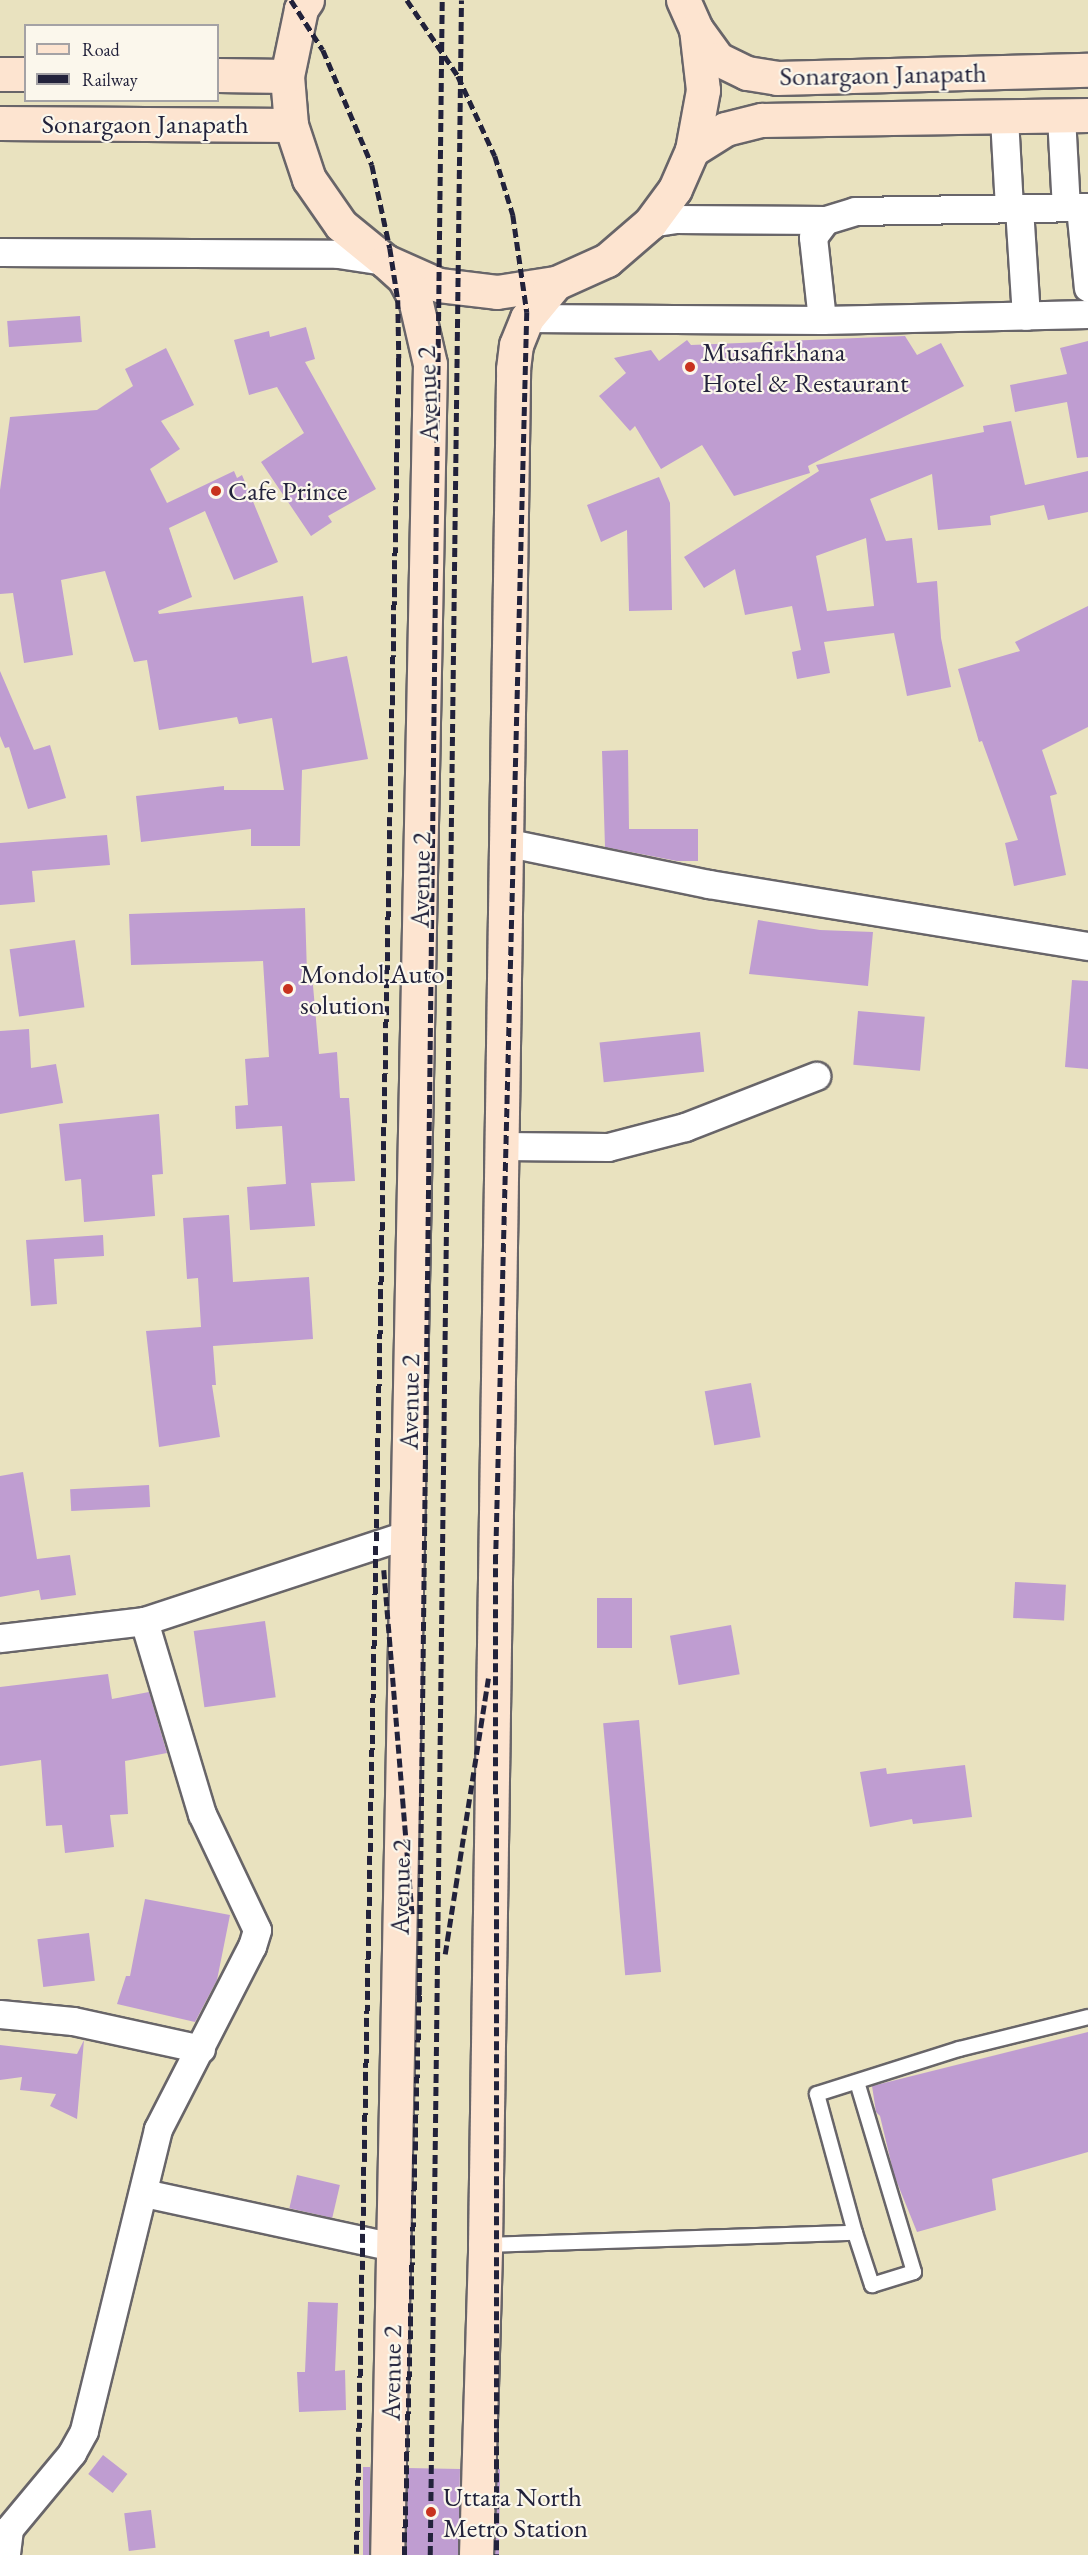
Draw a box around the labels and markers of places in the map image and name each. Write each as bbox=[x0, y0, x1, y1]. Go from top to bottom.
place label: Musafirkhana Hotel & Restaurant bbox=[702, 335, 908, 398]
marker: Musafirkhana Hotel & Restaurant bbox=[683, 360, 697, 374]
place label: Cafe Prince bbox=[228, 475, 348, 507]
marker: Cafe Prince bbox=[209, 484, 223, 498]
place label: Mondol Auto solution bbox=[300, 957, 445, 1020]
marker: Mondol Auto solution bbox=[281, 982, 295, 996]
place label: Uttara North Metro Station bbox=[443, 2480, 588, 2543]
marker: Uttara North Metro Station bbox=[424, 2505, 438, 2519]

